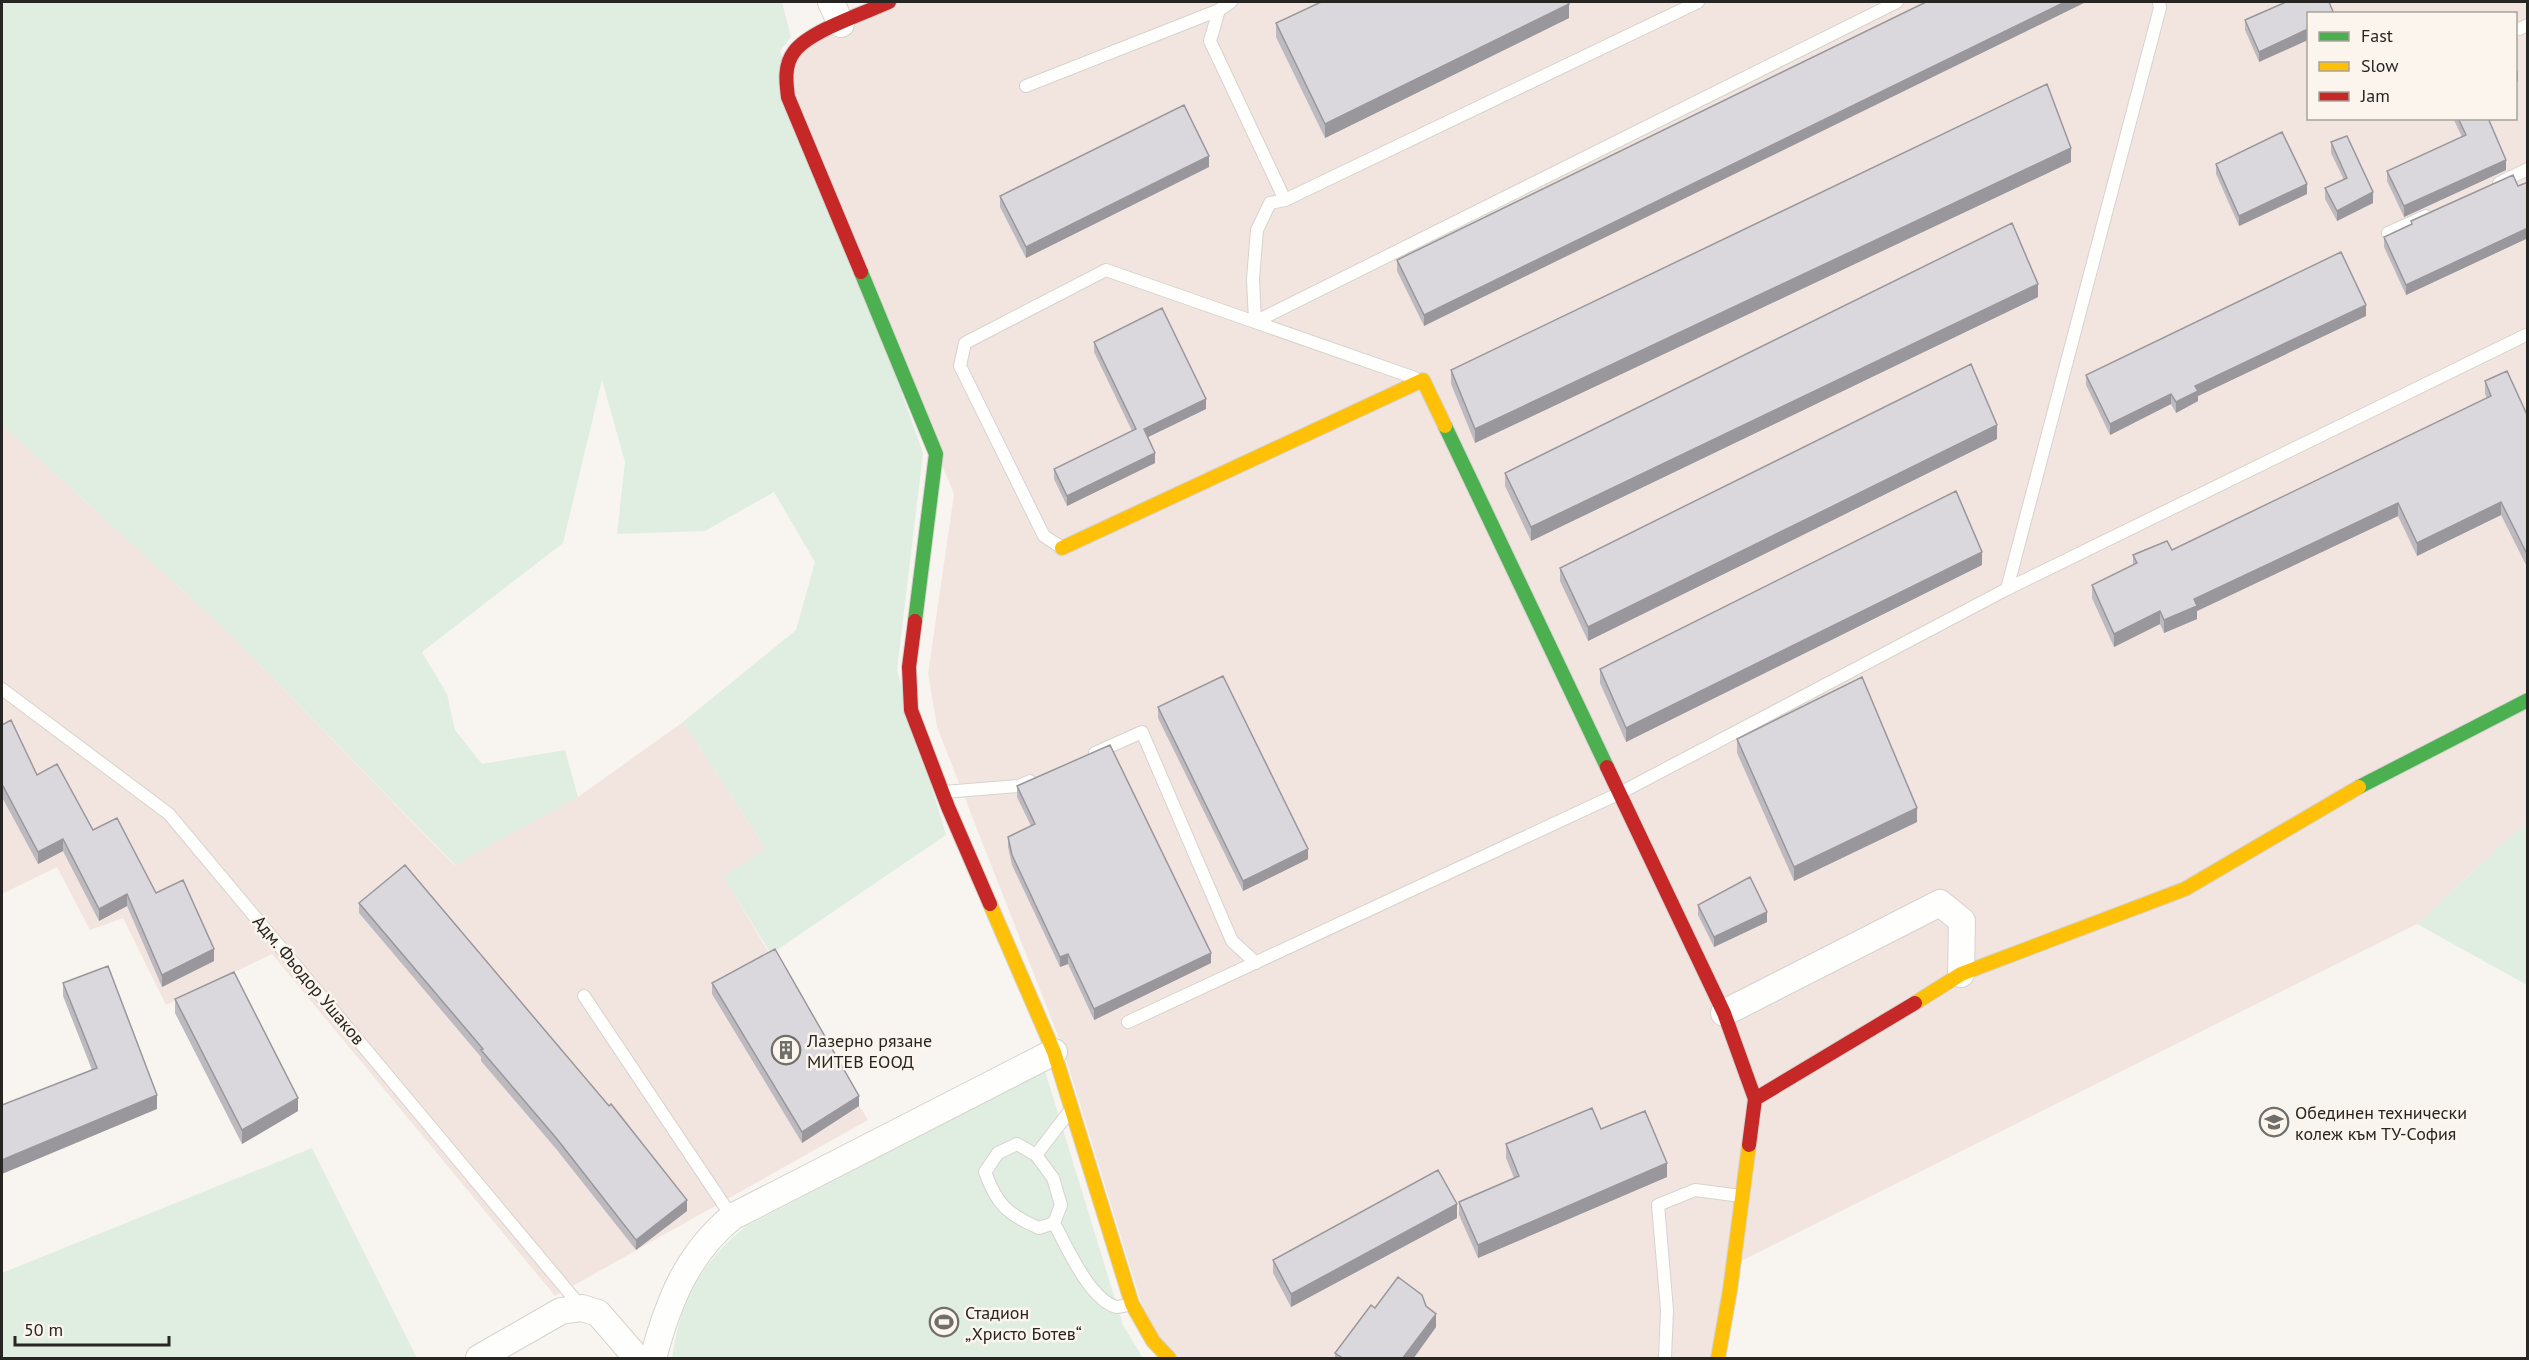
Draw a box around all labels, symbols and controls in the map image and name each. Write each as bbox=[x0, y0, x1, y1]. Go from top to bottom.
legend bbox=[2307, 12, 2517, 120]
text: Fast bbox=[2361, 24, 2393, 47]
text: Slow bbox=[2361, 54, 2399, 77]
text: Jam bbox=[2360, 84, 2390, 107]
street label: Адм. Фьодор Ушаков bbox=[248, 910, 370, 1050]
place label: Лазерно рязане МИТЕВ ЕООД bbox=[806, 1029, 932, 1073]
building icon: Лазерно рязане МИТЕВ ЕООД bbox=[770, 1034, 802, 1066]
place label: Обединен технически колеж към ТУ-София bbox=[2295, 1101, 2467, 1145]
school or university icon: Обединен технически колеж към ТУ-София bbox=[2258, 1106, 2290, 1138]
place label: Стадион „Христо Ботев“ bbox=[965, 1301, 1082, 1345]
sports icon: Стадион „Христо Ботев“ bbox=[928, 1306, 960, 1338]
scale bar bbox=[15, 1309, 170, 1347]
text: 50 m bbox=[24, 1318, 63, 1341]

